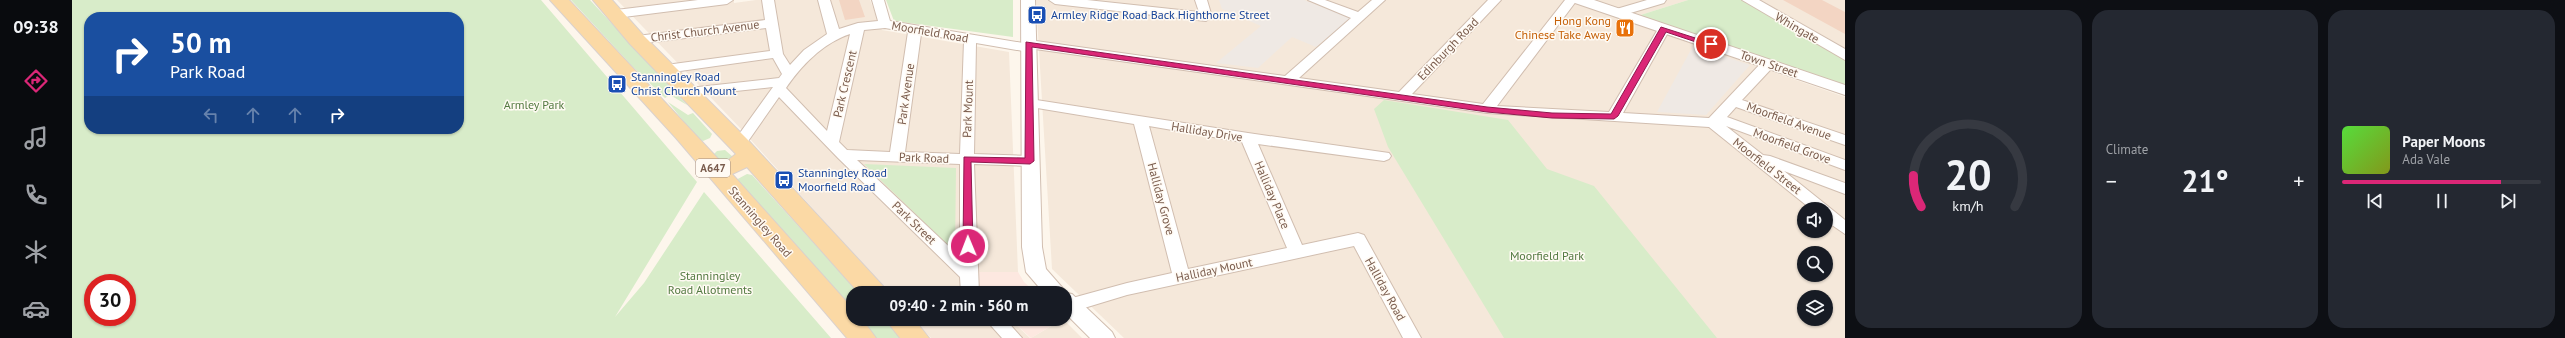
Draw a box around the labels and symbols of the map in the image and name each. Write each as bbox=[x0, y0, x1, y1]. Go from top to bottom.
bus stop icon: Armley Ridge Road Back Highthorne Street bbox=[1026, 4, 1048, 26]
place label: Armley Ridge Road Back Highthorne Street bbox=[1051, 7, 1270, 22]
street label: Whingate bbox=[1772, 9, 1822, 46]
place label: Hong Kong Chinese Take Away bbox=[1515, 13, 1611, 42]
street label: Edinburgh Road bbox=[1414, 14, 1481, 83]
street label: Christ Church Avenue bbox=[650, 16, 760, 45]
street label: Moorfield Road bbox=[891, 17, 970, 46]
restaurant icon: Hong Kong Chinese Take Away bbox=[1614, 17, 1636, 39]
pin bbox=[1694, 27, 1728, 61]
street label: Town Street bbox=[1738, 47, 1800, 80]
street label: Park Crescent bbox=[829, 49, 860, 119]
street label: Park Avenue bbox=[894, 62, 917, 126]
place label: Stanningley Road Christ Church Mount bbox=[631, 69, 736, 98]
bus stop icon: Stanningley Road Christ Church Mount bbox=[606, 73, 628, 95]
street label: Park Mount bbox=[959, 80, 976, 138]
park label: Armley Park bbox=[504, 97, 565, 112]
street label: Moorfield Avenue bbox=[1745, 98, 1834, 143]
street label: Halliday Drive bbox=[1170, 118, 1244, 145]
street label: Moorfield Grove bbox=[1751, 125, 1833, 167]
street label: Moorfield Street bbox=[1730, 134, 1805, 197]
street label: Park Road bbox=[899, 149, 949, 166]
road number: A647 bbox=[696, 159, 730, 177]
street label: Halliday Place bbox=[1251, 159, 1294, 231]
street label: Halliday Grove bbox=[1145, 161, 1178, 237]
place label: Stanningley Road Moorfield Road bbox=[798, 165, 887, 194]
bus stop icon: Stanningley Road Moorfield Road bbox=[773, 169, 795, 191]
street label: Stanningley Road bbox=[726, 183, 795, 260]
street label: Park Street bbox=[889, 198, 940, 247]
position arrow bbox=[947, 225, 989, 267]
park label: Moorfield Park bbox=[1510, 248, 1584, 263]
street label: Halliday Mount bbox=[1174, 254, 1254, 285]
street label: Halliday Road bbox=[1362, 254, 1409, 323]
park label: Stanningley Road Allotments bbox=[668, 268, 752, 297]
speed limit sign: 30 bbox=[84, 274, 136, 326]

